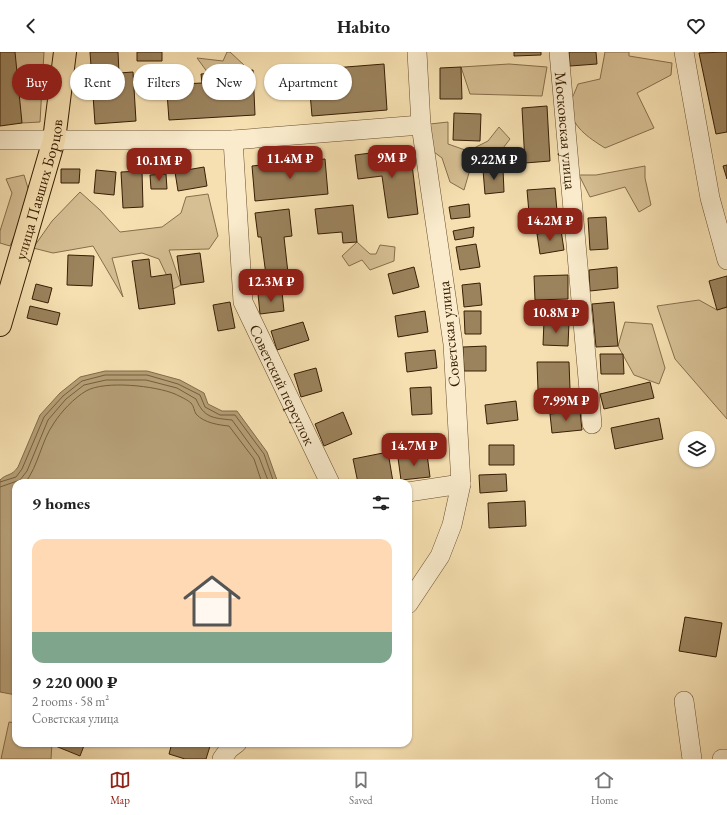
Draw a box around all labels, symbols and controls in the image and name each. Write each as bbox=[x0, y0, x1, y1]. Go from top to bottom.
icon: back bbox=[20, 15, 42, 37]
text: Habito bbox=[337, 15, 390, 38]
icon: heart bbox=[685, 15, 707, 37]
chip: Buy bbox=[12, 64, 62, 100]
chip: Rent bbox=[70, 64, 125, 100]
chip: Filters bbox=[133, 64, 194, 100]
chip: New bbox=[202, 64, 256, 100]
chip: Apartment bbox=[264, 64, 352, 100]
street label: Московская улица bbox=[550, 71, 582, 191]
street label: улица Павших Борцов bbox=[9, 118, 67, 262]
pin: 9M ₽ bbox=[368, 145, 416, 179]
pin: 11.4M ₽ bbox=[253, 146, 327, 180]
pin: 9.22M ₽ bbox=[457, 147, 531, 181]
pin: 10.1M ₽ bbox=[122, 148, 196, 182]
text: 9M ₽ bbox=[377, 149, 407, 166]
text: 11.4M ₽ bbox=[267, 150, 313, 167]
text: 9.22M ₽ bbox=[471, 151, 517, 168]
text: 10.1M ₽ bbox=[136, 152, 182, 169]
pin: 14.2M ₽ bbox=[513, 208, 587, 242]
text: 14.2M ₽ bbox=[527, 212, 573, 229]
pin: 12.3M ₽ bbox=[234, 269, 308, 303]
text: 12.3M ₽ bbox=[248, 273, 294, 290]
street label: Советская улица bbox=[433, 279, 465, 388]
pin: 10.8M ₽ bbox=[519, 300, 593, 334]
text: 10.8M ₽ bbox=[533, 304, 579, 321]
street label: Советский переулок bbox=[245, 321, 321, 449]
pin: 7.99M ₽ bbox=[529, 388, 603, 422]
text: 7.99M ₽ bbox=[543, 392, 589, 409]
map controls bbox=[679, 431, 715, 467]
button: layers bbox=[679, 431, 715, 467]
pin: 14.7M ₽ bbox=[377, 433, 451, 467]
text: 14.7M ₽ bbox=[391, 437, 437, 454]
text: 9 homes bbox=[32, 492, 90, 514]
icon: filters bbox=[370, 492, 392, 514]
icon: home bbox=[176, 565, 248, 637]
text: 9 220 000 ₽ bbox=[32, 671, 118, 693]
text: 2 rooms · 58 m² bbox=[32, 693, 109, 710]
text: Советская улица bbox=[32, 710, 119, 727]
tab: Map bbox=[109, 769, 131, 807]
tab: Saved bbox=[349, 769, 373, 807]
tab: Home bbox=[591, 769, 618, 807]

